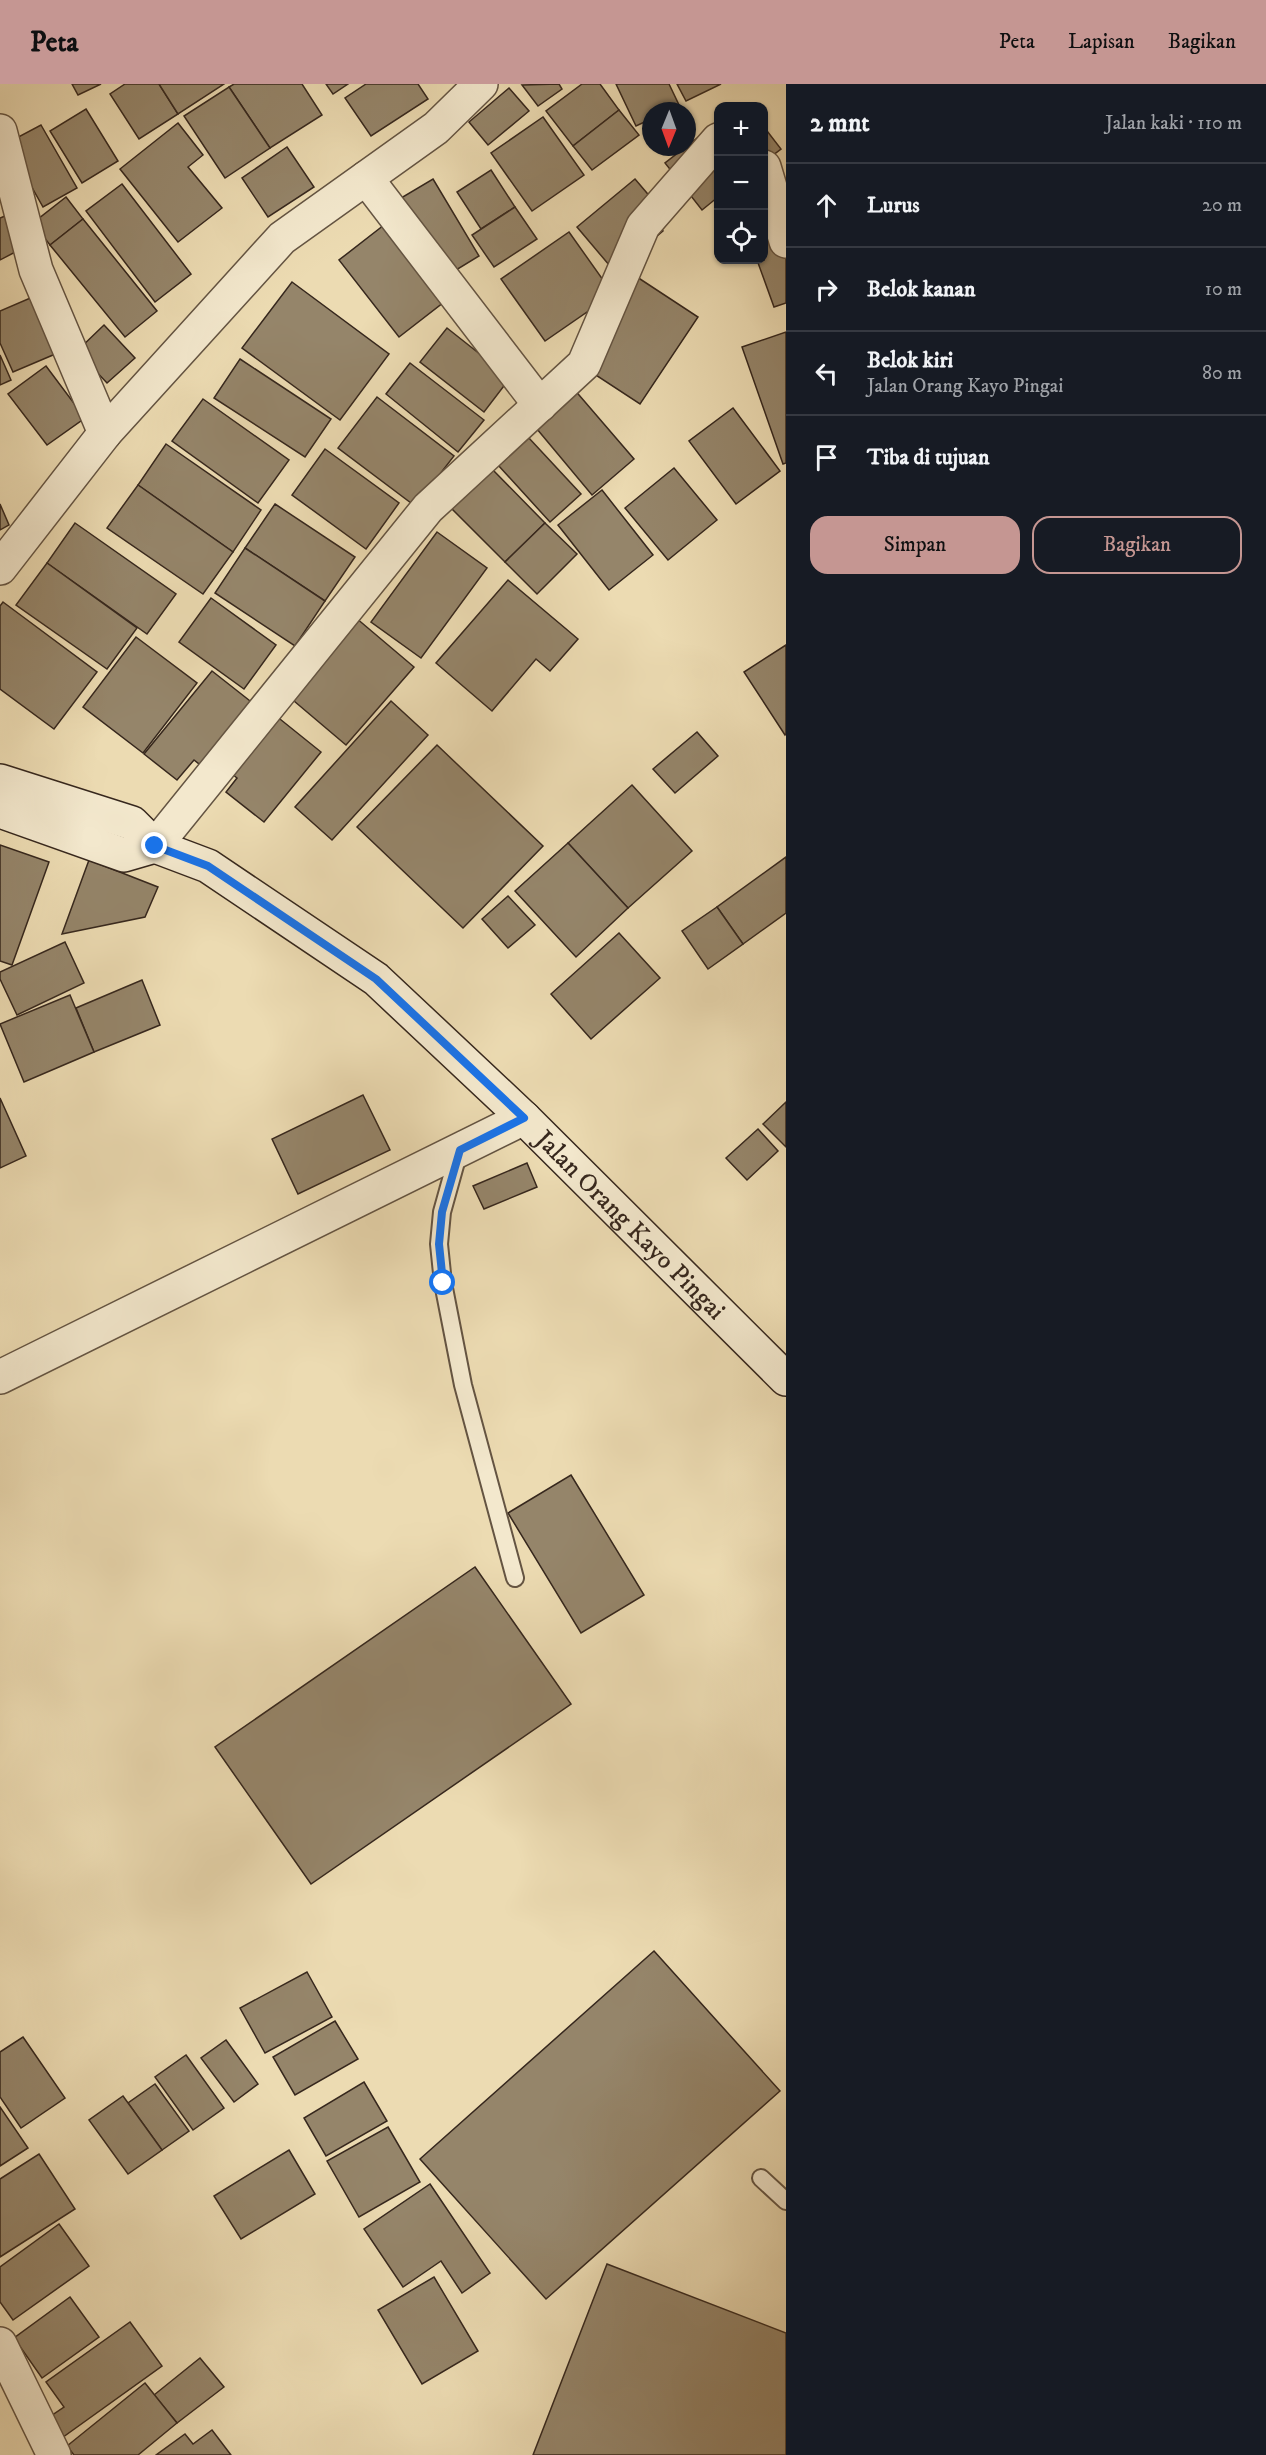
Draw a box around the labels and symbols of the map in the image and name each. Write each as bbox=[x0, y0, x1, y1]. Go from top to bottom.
north arrow bbox=[642, 102, 696, 156]
route end bbox=[141, 832, 167, 858]
street label: Jalan Orang Kayo Pingai bbox=[526, 1122, 732, 1327]
route start bbox=[429, 1269, 455, 1295]

